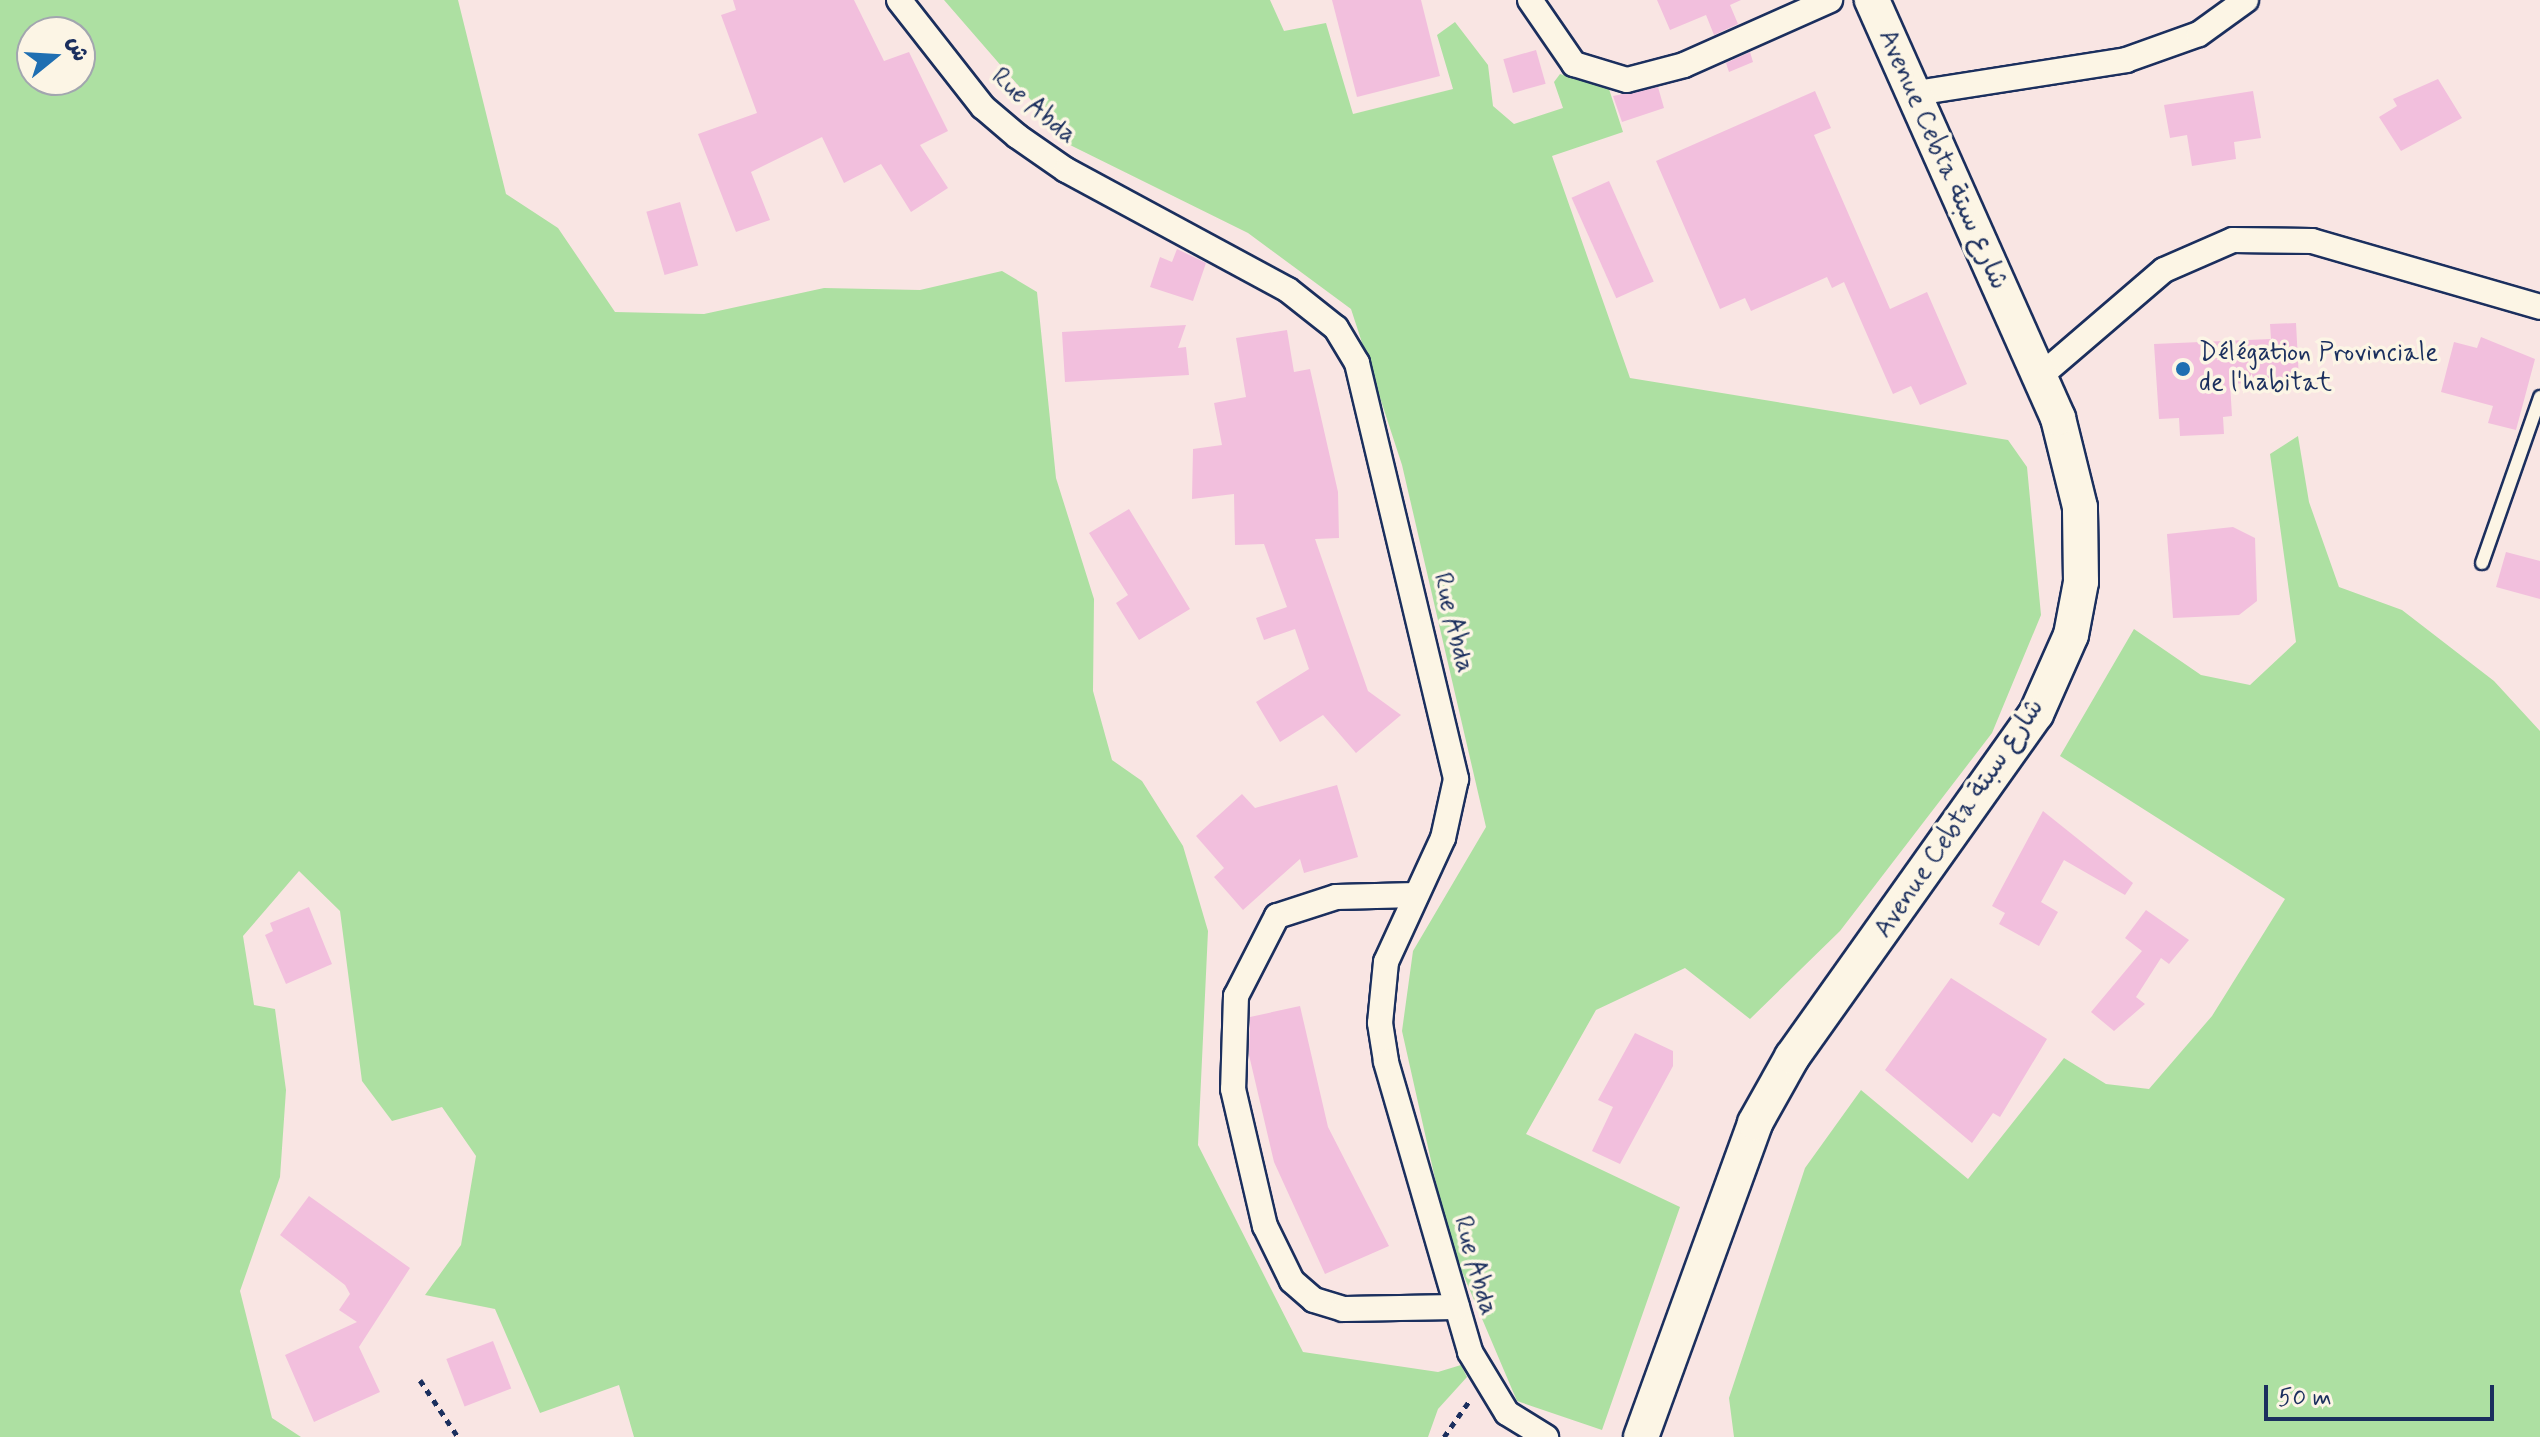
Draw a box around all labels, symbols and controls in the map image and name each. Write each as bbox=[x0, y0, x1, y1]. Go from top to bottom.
north arrow bbox=[16, 16, 96, 96]
street label: Avenue Cebta شارع سبتة bbox=[1871, 26, 2013, 294]
text: ش bbox=[60, 33, 94, 65]
street label: Rue Abda bbox=[984, 63, 1082, 151]
place label: Délégation Provinciale de l'habitat bbox=[2199, 338, 2438, 400]
marker: Délégation Provinciale de l'habitat bbox=[2174, 360, 2192, 378]
street label: Rue Abda bbox=[1425, 570, 1479, 676]
street label: Avenue Cebta شارع سبتة bbox=[1869, 694, 2051, 944]
street label: Rue Abda bbox=[1445, 1213, 1503, 1319]
scale bar bbox=[2268, 1369, 2498, 1419]
text: 50 m bbox=[2278, 1383, 2332, 1414]

